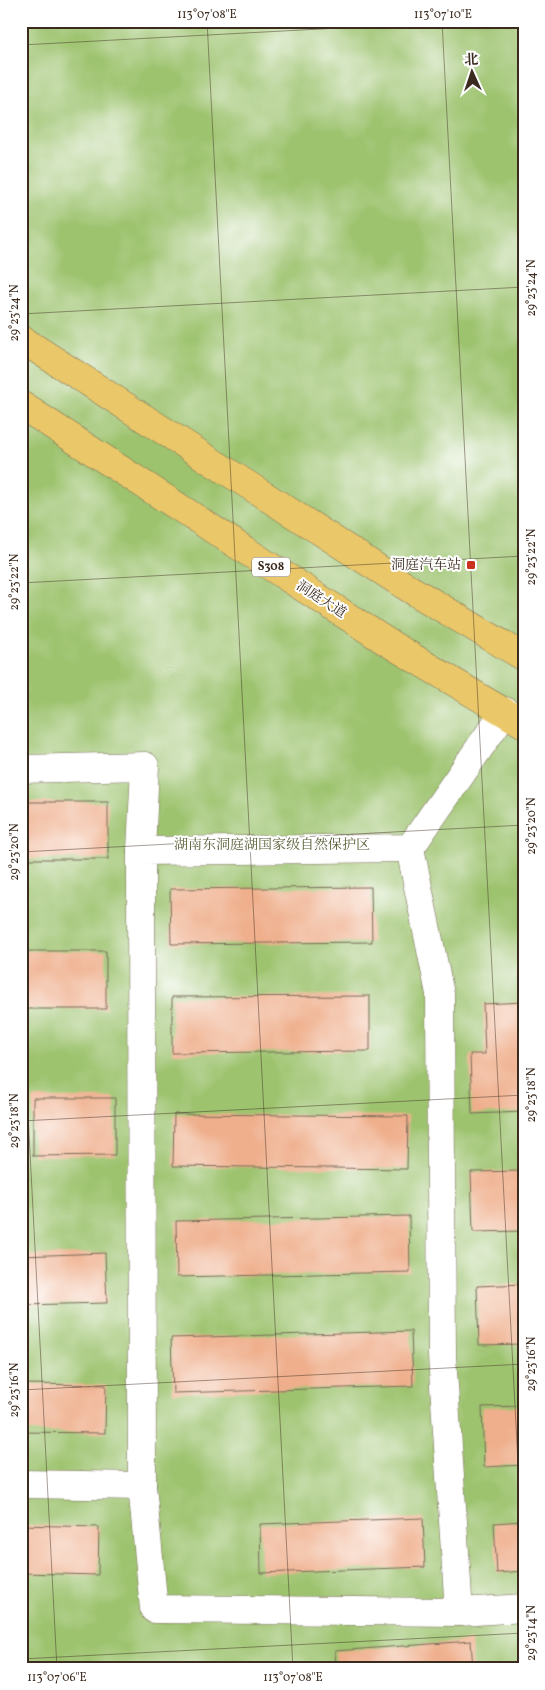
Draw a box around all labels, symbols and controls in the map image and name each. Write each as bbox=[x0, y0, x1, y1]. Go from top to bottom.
text: 113°07'08"E bbox=[177, 7, 237, 23]
text: 113°07'10"E bbox=[414, 7, 472, 23]
north arrow bbox=[448, 48, 498, 98]
text: 北 bbox=[464, 51, 479, 70]
text: 29°23'24"N bbox=[524, 259, 540, 317]
text: 29°23'24"N bbox=[7, 284, 23, 342]
text: 29°23'22"N bbox=[524, 528, 540, 585]
text: 29°23'22"N bbox=[7, 553, 23, 610]
place label: 洞庭汽车站 bbox=[391, 556, 461, 575]
road number: S308 bbox=[252, 558, 290, 576]
marker: 洞庭汽车站 bbox=[465, 559, 477, 571]
street label: 洞庭大道 bbox=[292, 577, 350, 623]
text: 29°23'20"N bbox=[524, 797, 540, 855]
text: 29°23'20"N bbox=[7, 823, 23, 881]
park label: 湖南东洞庭湖国家级自然保护区 bbox=[174, 836, 370, 855]
text: 29°23'18"N bbox=[524, 1067, 540, 1123]
text: 29°23'18"N bbox=[7, 1093, 23, 1149]
text: 29°23'16"N bbox=[524, 1336, 540, 1392]
text: 29°23'16"N bbox=[7, 1362, 23, 1418]
text: 29°23'14"N bbox=[524, 1605, 540, 1661]
text: 113°07'06"E bbox=[27, 1670, 87, 1686]
text: 113°07'08"E bbox=[263, 1670, 323, 1686]

